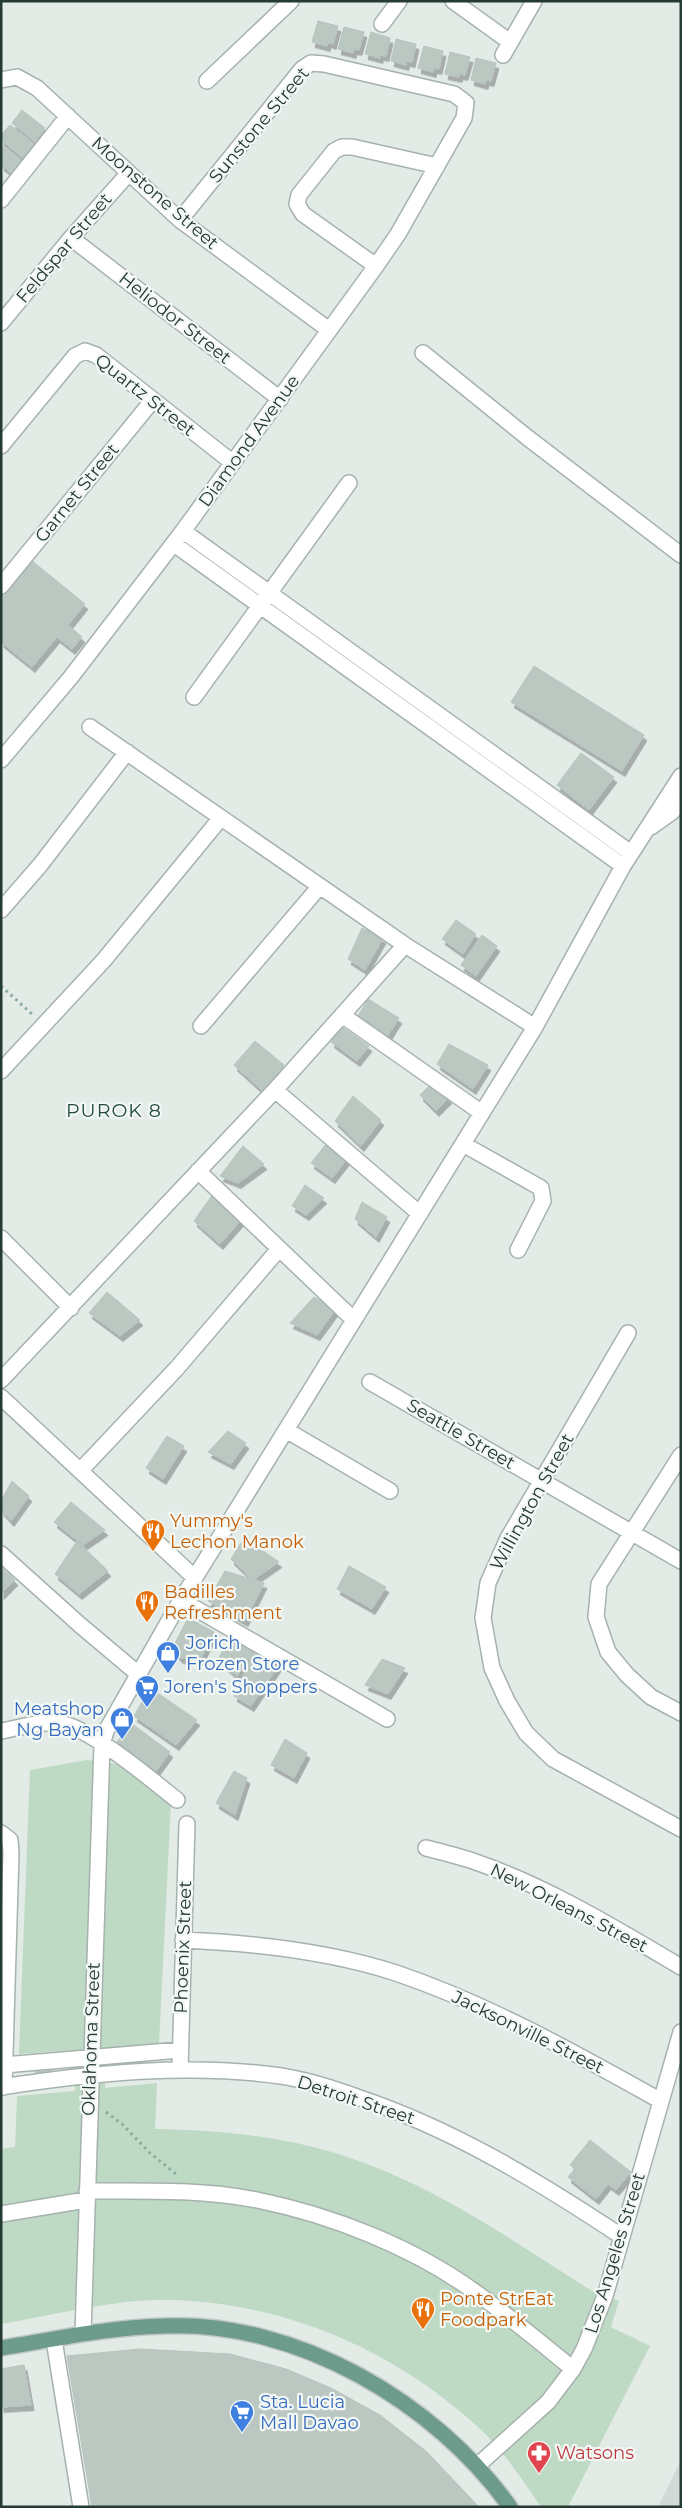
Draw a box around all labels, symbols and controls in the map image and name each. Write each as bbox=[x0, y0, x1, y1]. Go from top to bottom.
street label: Sunstone Street bbox=[204, 63, 314, 187]
street label: Moonstone Street bbox=[87, 132, 223, 254]
street label: Feldspar Street bbox=[12, 188, 116, 308]
street label: Heliodor Street bbox=[115, 267, 235, 369]
street label: Quartz Street bbox=[91, 349, 199, 441]
street label: Diamond Avenue bbox=[194, 371, 304, 511]
street label: Garnet Street bbox=[30, 439, 124, 547]
district label: PUROK 8 bbox=[66, 1099, 162, 1122]
street label: Seattle Street bbox=[403, 1394, 519, 1474]
street label: Willington Street bbox=[485, 1430, 579, 1574]
place label: Yummy's Lechon Manok bbox=[170, 1510, 304, 1553]
restaurant icon: Yummy's Lechon Manok bbox=[140, 1518, 166, 1552]
place label: Badilles Refreshment bbox=[164, 1581, 282, 1624]
restaurant icon: Badilles Refreshment bbox=[134, 1589, 160, 1623]
place label: Jorich Frozen Store bbox=[185, 1632, 299, 1675]
shop icon: Jorich Frozen Store bbox=[155, 1640, 181, 1674]
supermarket icon: Joren's Shoppers bbox=[134, 1674, 160, 1708]
place label: Joren's Shoppers bbox=[163, 1676, 317, 1698]
place label: Meatshop Ng Bayan bbox=[14, 1698, 104, 1741]
shop icon: Meatshop Ng Bayan bbox=[109, 1706, 135, 1740]
street label: New Orleans Street bbox=[486, 1859, 652, 1957]
street label: Phoenix Street bbox=[170, 1880, 196, 2014]
street label: Oklahoma Street bbox=[77, 1962, 105, 2116]
street label: Jacksonville Street bbox=[447, 1985, 608, 2078]
street label: Detroit Street bbox=[294, 2071, 418, 2129]
street label: Los Angeles Street bbox=[580, 2170, 650, 2336]
place label: Ponte StrEat Foodpark bbox=[440, 2288, 554, 2331]
restaurant icon: Ponte StrEat Foodpark bbox=[410, 2296, 436, 2330]
place label: Sta. Lucia Mall Davao bbox=[260, 2391, 359, 2434]
supermarket icon: Sta. Lucia Mall Davao bbox=[229, 2399, 255, 2433]
pharmacy icon: Watsons bbox=[526, 2440, 552, 2474]
place label: Watsons bbox=[556, 2442, 634, 2464]

